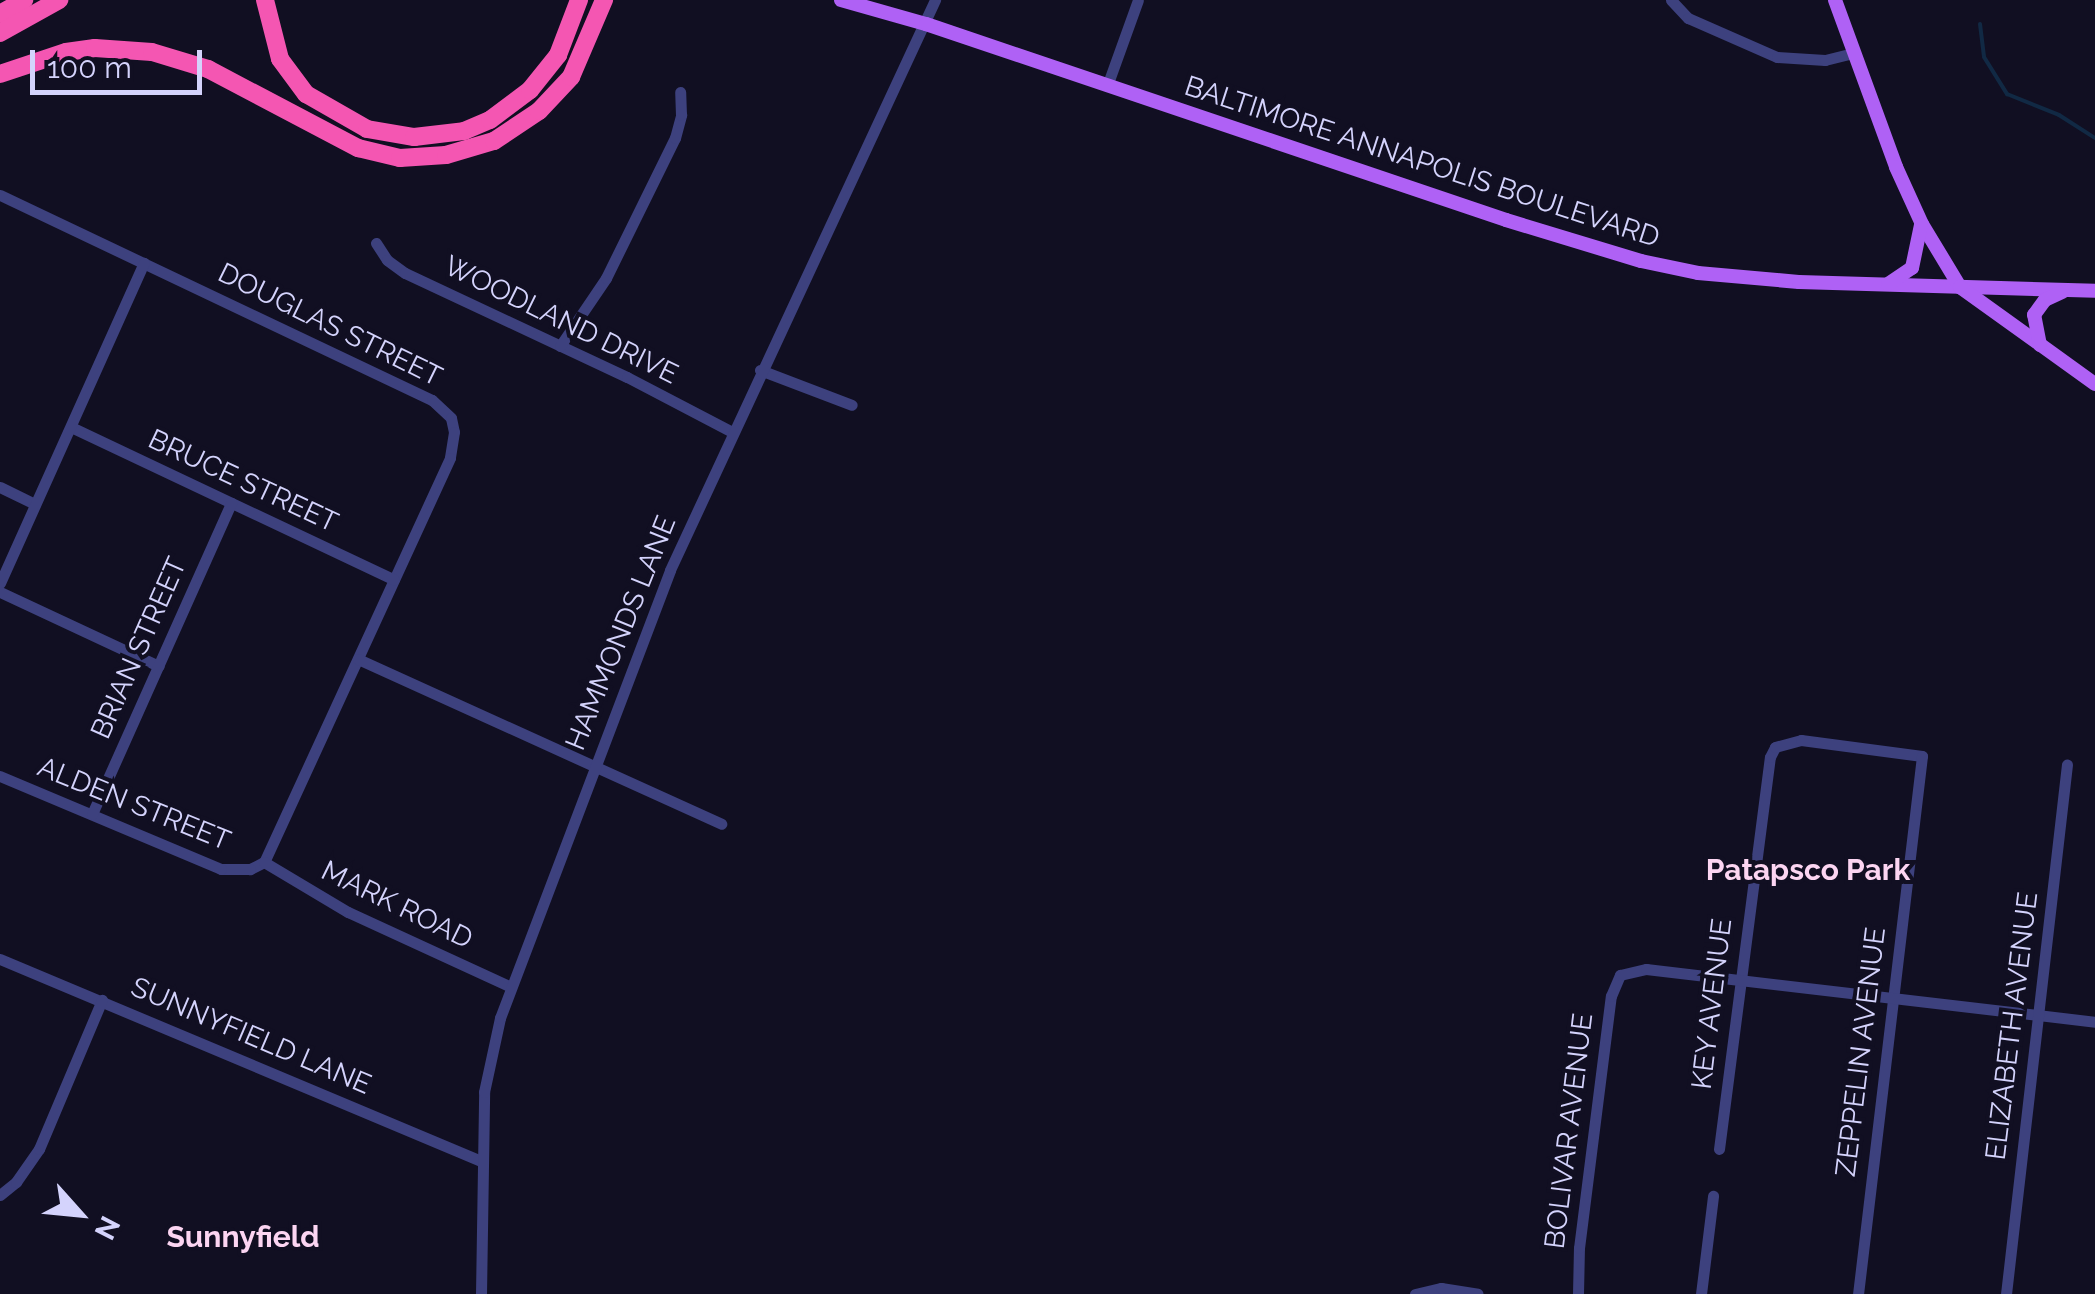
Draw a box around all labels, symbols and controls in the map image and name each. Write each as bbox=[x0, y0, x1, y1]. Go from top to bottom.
scale bar bbox=[35, 30, 208, 92]
text: 100 m bbox=[47, 50, 132, 85]
street label: BALTIMORE ANNAPOLIS BOULEVARD bbox=[1180, 69, 1664, 255]
street label: WOODLAND DRIVE bbox=[439, 249, 683, 391]
street label: DOUGLAS STREET bbox=[213, 256, 447, 394]
street label: BRUCE STREET bbox=[143, 422, 343, 540]
street label: HAMMONDS LANE bbox=[559, 511, 683, 755]
street label: BRIAN STREET bbox=[84, 552, 194, 744]
street label: ALDEN STREET bbox=[33, 750, 235, 858]
district label: Patapsco Park bbox=[1706, 852, 1910, 888]
street label: MARK ROAD bbox=[316, 854, 478, 956]
street label: ELIZABETH AVENUE bbox=[1979, 890, 2045, 1162]
street label: KEY AVENUE bbox=[1685, 916, 1739, 1092]
street label: ZEPPELIN AVENUE bbox=[1829, 925, 1893, 1179]
street label: SUNNYFIELD LANE bbox=[126, 970, 376, 1102]
street label: BOLIVAR AVENUE bbox=[1538, 1011, 1600, 1251]
north arrow bbox=[30, 1164, 130, 1264]
text: N bbox=[88, 1211, 127, 1245]
district label: Sunnyfield bbox=[166, 1219, 320, 1255]

